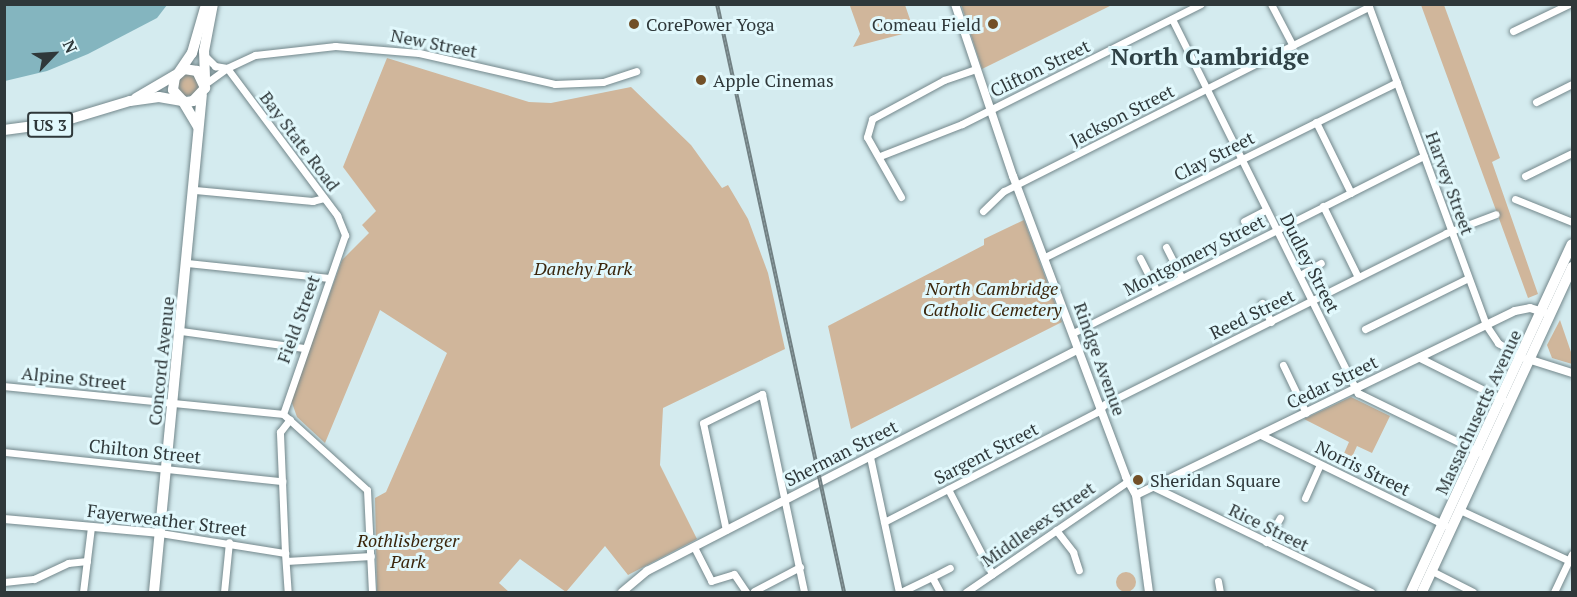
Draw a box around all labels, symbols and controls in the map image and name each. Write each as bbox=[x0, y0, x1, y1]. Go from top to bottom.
place label: CorePower Yoga bbox=[646, 13, 775, 35]
place label: Comeau Field bbox=[872, 13, 981, 35]
marker: CorePower Yoga bbox=[627, 17, 641, 31]
marker: Comeau Field bbox=[986, 17, 1000, 31]
north arrow bbox=[24, 24, 84, 84]
street label: New Street bbox=[389, 24, 479, 62]
street label: Clifton Street bbox=[987, 35, 1093, 101]
text: N bbox=[58, 36, 83, 57]
district label: North Cambridge bbox=[1111, 43, 1309, 71]
place label: Apple Cinemas bbox=[713, 69, 834, 91]
marker: Apple Cinemas bbox=[694, 73, 708, 87]
street label: Jackson Street bbox=[1066, 80, 1178, 150]
street label: Bay State Road bbox=[255, 87, 345, 195]
road number: US 3 bbox=[26, 112, 74, 138]
street label: Clay Street bbox=[1170, 126, 1258, 186]
street label: Harvey Street bbox=[1421, 128, 1479, 238]
street label: Montgomery Street bbox=[1120, 210, 1268, 300]
street label: Dudley Street bbox=[1276, 210, 1344, 316]
park label: Danehy Park bbox=[534, 257, 632, 279]
street label: Field Street bbox=[272, 272, 324, 366]
park label: North Cambridge Catholic Cemetery bbox=[922, 278, 1062, 320]
street label: Reed Street bbox=[1206, 284, 1298, 344]
street label: Concord Avenue bbox=[143, 295, 179, 427]
street label: Rindge Avenue bbox=[1069, 299, 1131, 419]
street label: Massachusetts Avenue bbox=[1430, 326, 1526, 498]
street label: Cedar Street bbox=[1283, 351, 1381, 413]
street label: Alpine Street bbox=[20, 362, 128, 394]
street label: Sherman Street bbox=[781, 415, 901, 491]
street label: Sargent Street bbox=[930, 418, 1042, 488]
street label: Chilton Street bbox=[88, 434, 202, 468]
street label: Norris Street bbox=[1312, 436, 1414, 500]
place label: Sheridan Square bbox=[1150, 469, 1281, 491]
marker: Sheridan Square bbox=[1131, 473, 1145, 487]
street label: Middlesex Street bbox=[977, 477, 1099, 571]
street label: Rice Street bbox=[1225, 498, 1313, 556]
street label: Fayerweather Street bbox=[86, 500, 248, 540]
park label: Rothlisberger Park bbox=[357, 530, 459, 572]

